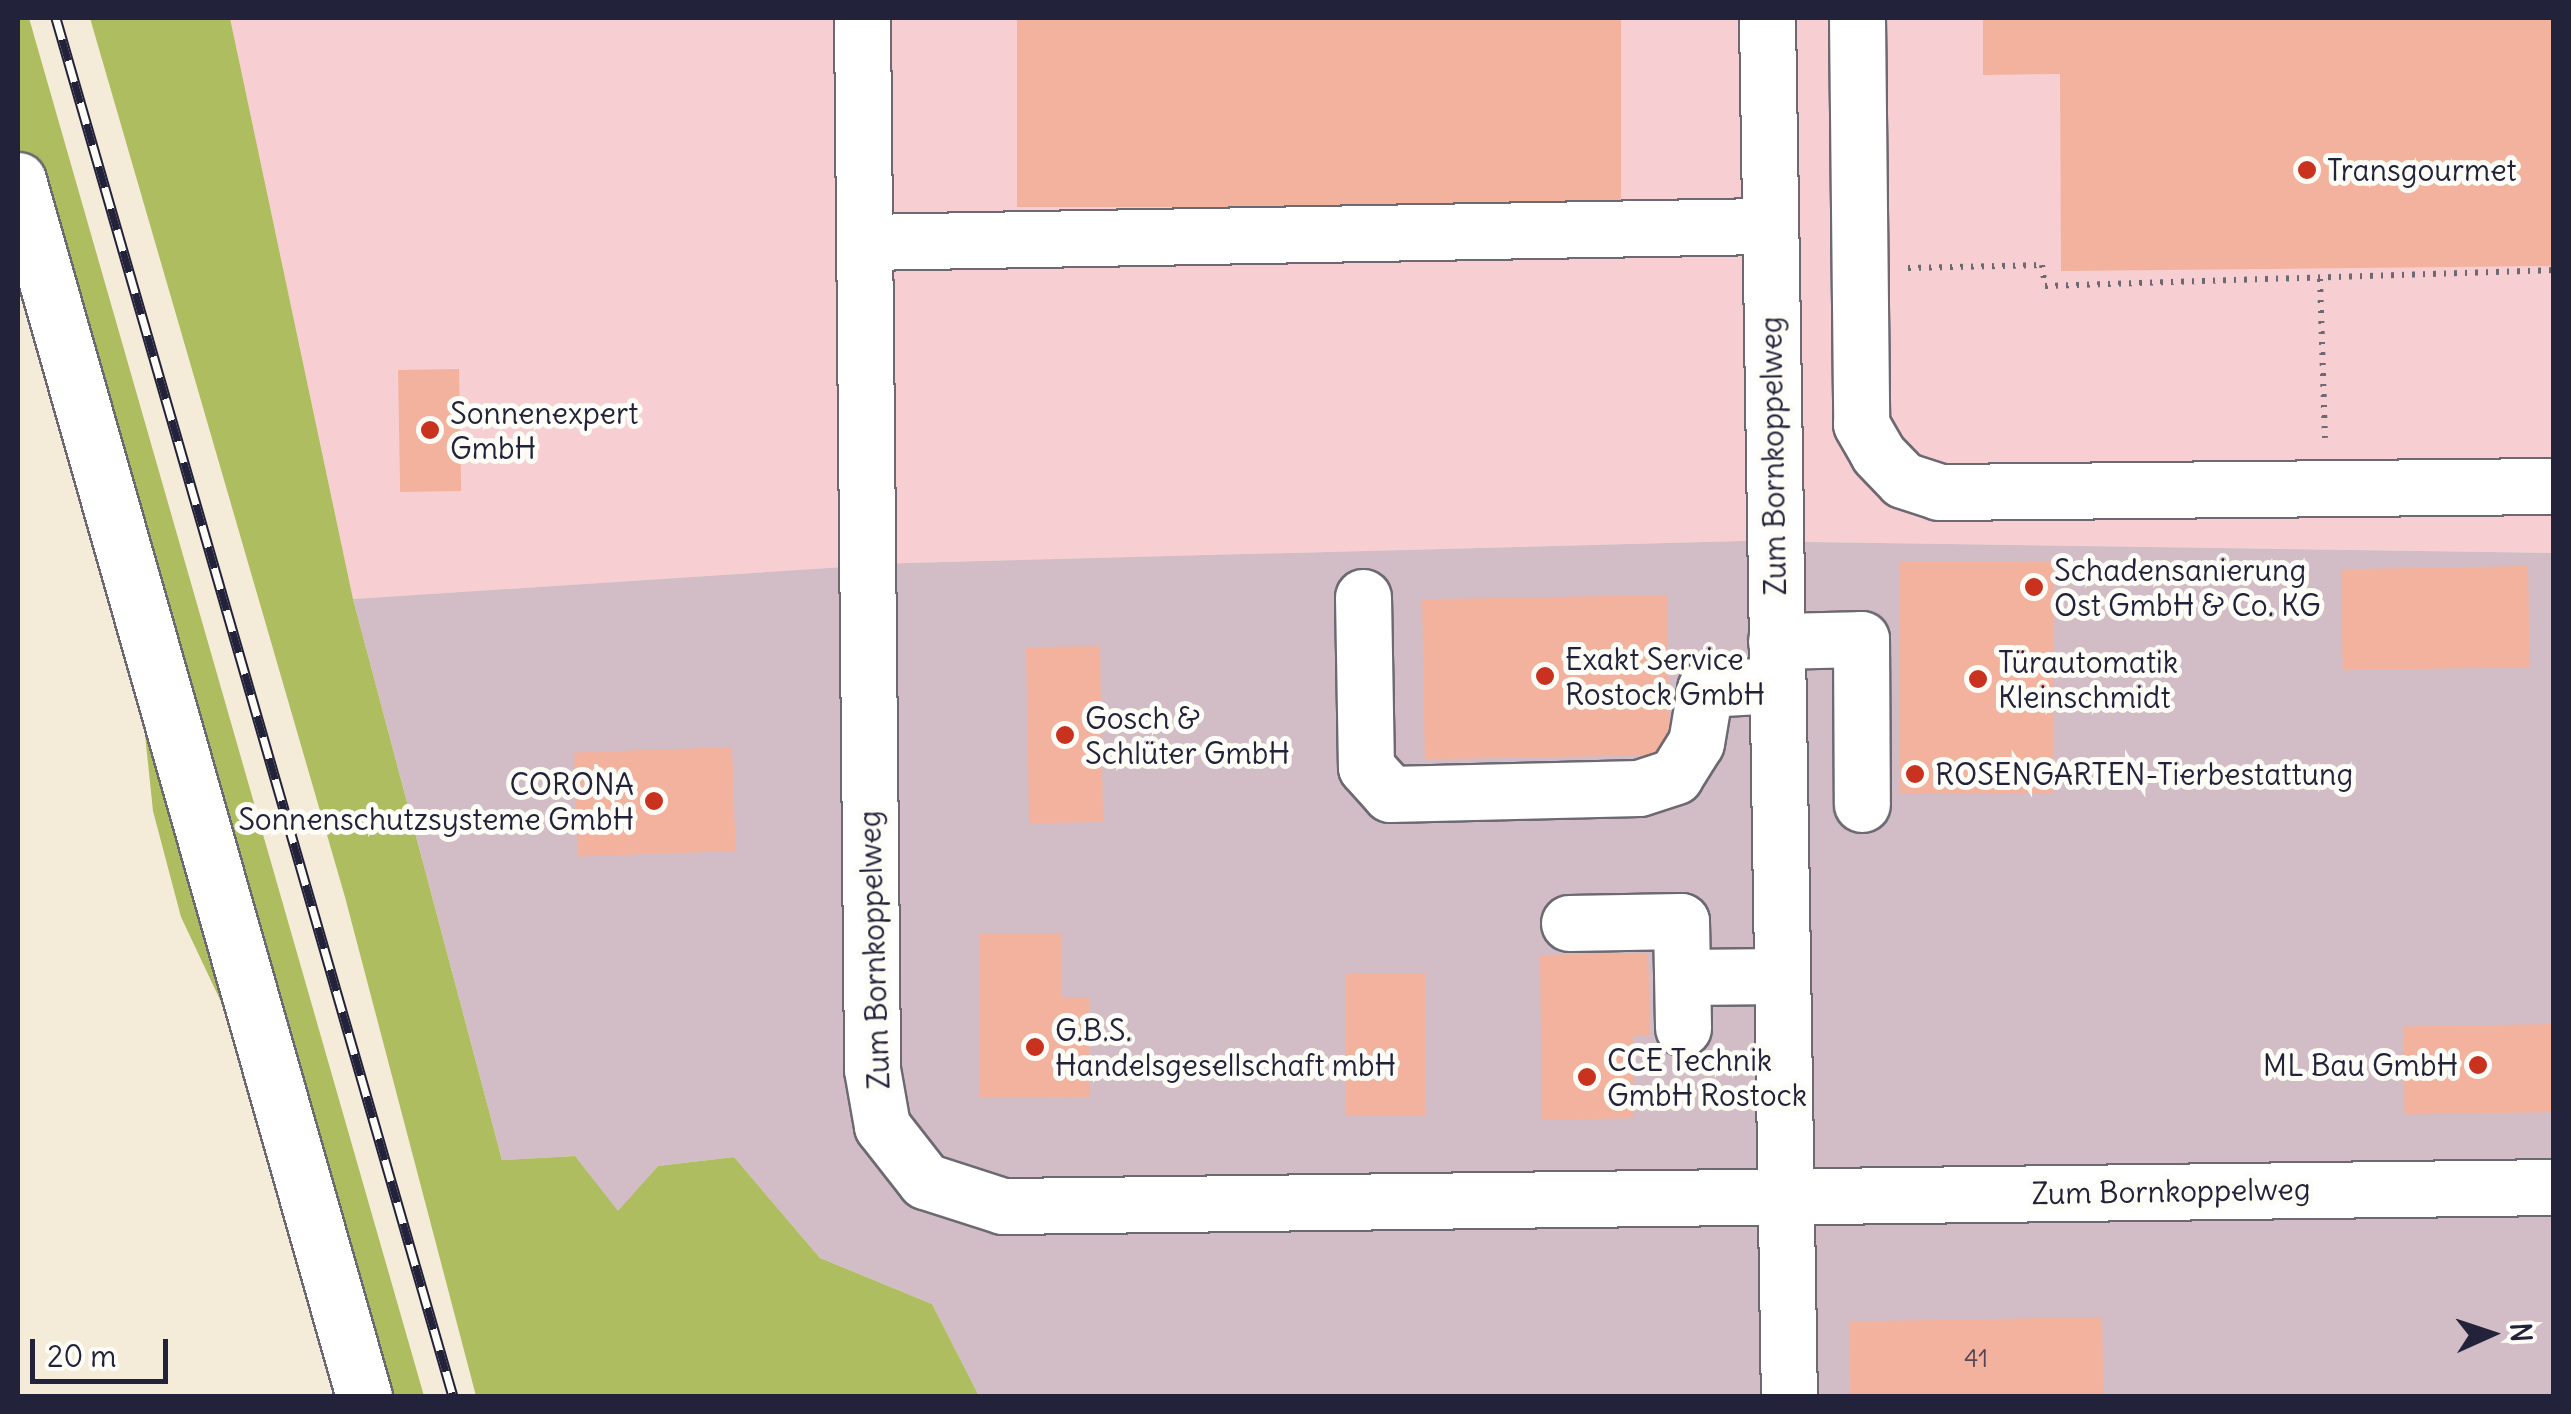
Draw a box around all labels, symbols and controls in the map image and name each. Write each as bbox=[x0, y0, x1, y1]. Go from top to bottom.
place label: Transgourmet bbox=[2327, 152, 2517, 188]
marker: Transgourmet bbox=[2296, 159, 2318, 181]
street label: Zum Bornkoppelweg bbox=[1753, 316, 1793, 596]
place label: Sonnenexpert GmbH bbox=[450, 395, 638, 466]
marker: Sonnenexpert GmbH bbox=[419, 419, 441, 441]
place label: Schadensanierung Ost GmbH & Co. KG bbox=[2054, 552, 2321, 622]
marker: Schadensanierung Ost GmbH & Co. KG bbox=[2023, 576, 2045, 598]
place label: Exakt Service Rostock GmbH bbox=[1565, 641, 1765, 712]
place label: Türautomatik Kleinschmidt bbox=[1998, 644, 2178, 714]
marker: Exakt Service Rostock GmbH bbox=[1534, 665, 1556, 687]
marker: Türautomatik Kleinschmidt bbox=[1967, 668, 1989, 690]
place label: Gosch & Schlüter GmbH bbox=[1085, 700, 1290, 770]
marker: Gosch & Schlüter GmbH bbox=[1054, 724, 1076, 746]
place label: ROSENGARTEN-Tierbestattung bbox=[1935, 756, 2353, 792]
marker: ROSENGARTEN-Tierbestattung bbox=[1904, 763, 1926, 785]
place label: CORONA Sonnenschutzsysteme GmbH bbox=[238, 766, 634, 836]
marker: CORONA Sonnenschutzsysteme GmbH bbox=[643, 790, 665, 812]
street label: Zum Bornkoppelweg bbox=[851, 810, 897, 1090]
place label: G.B.S. Handelsgesellschaft mbH bbox=[1055, 1012, 1396, 1082]
marker: G.B.S. Handelsgesellschaft mbH bbox=[1024, 1036, 1046, 1058]
place label: CCE Technik GmbH Rostock bbox=[1607, 1042, 1807, 1112]
place label: ML Bau GmbH bbox=[2263, 1047, 2458, 1083]
marker: ML Bau GmbH bbox=[2467, 1054, 2489, 1076]
marker: CCE Technik GmbH Rostock bbox=[1576, 1066, 1598, 1088]
street label: Zum Bornkoppelweg bbox=[2031, 1171, 2311, 1211]
north arrow bbox=[2441, 1284, 2541, 1384]
scale bar bbox=[35, 1319, 172, 1381]
text: N bbox=[2502, 1322, 2539, 1343]
text: 20 m bbox=[47, 1337, 117, 1375]
house number: 41 bbox=[1964, 1343, 1988, 1373]

